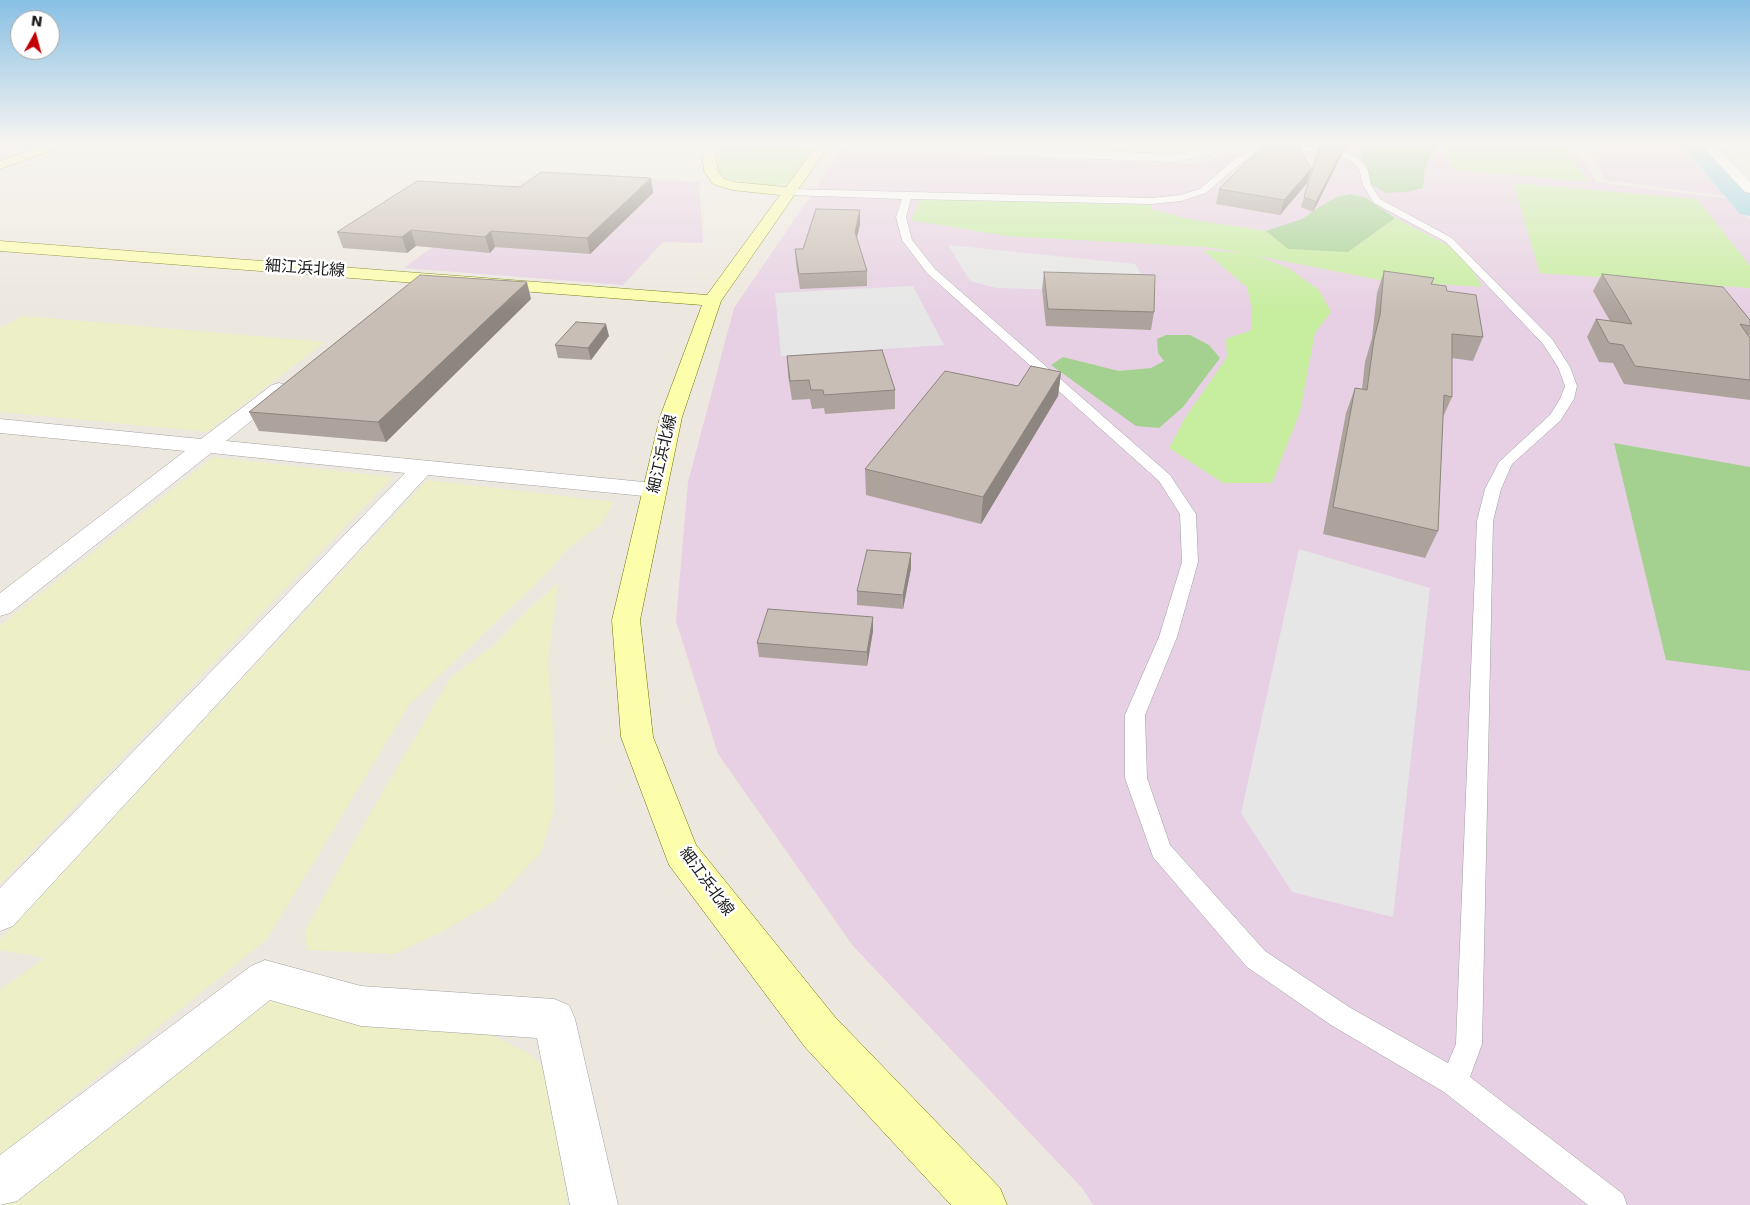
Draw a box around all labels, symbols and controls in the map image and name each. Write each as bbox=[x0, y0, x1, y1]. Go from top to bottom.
north arrow bbox=[10, 10, 60, 60]
text: N bbox=[30, 12, 43, 30]
street label: 細江浜北線 bbox=[264, 257, 346, 281]
street label: 細江浜北線 bbox=[645, 413, 681, 495]
street label: 細江浜北線 bbox=[675, 844, 737, 920]

